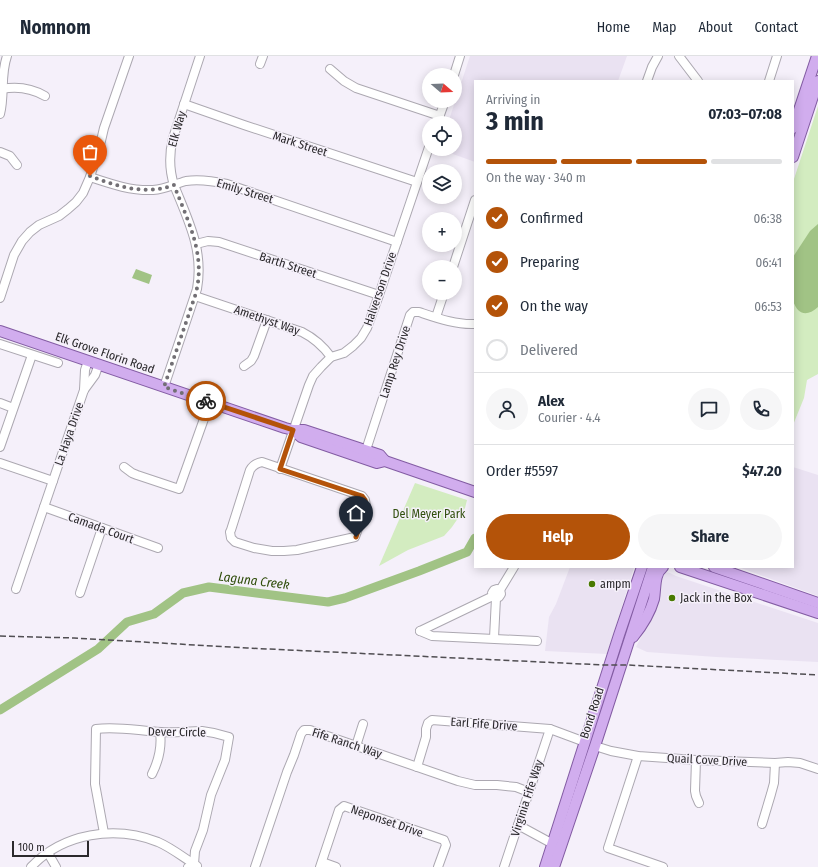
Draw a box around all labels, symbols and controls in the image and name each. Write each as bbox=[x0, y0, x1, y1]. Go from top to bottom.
text: Nomnom bbox=[20, 16, 91, 39]
text: Home bbox=[597, 19, 630, 36]
text: Map bbox=[652, 19, 676, 36]
text: About bbox=[698, 19, 733, 36]
text: Contact bbox=[755, 19, 798, 36]
north arrow bbox=[422, 68, 462, 108]
map controls bbox=[422, 68, 462, 300]
text: Arriving in bbox=[486, 92, 540, 107]
text: 07:03–07:08 bbox=[708, 105, 782, 123]
text: 3 min bbox=[486, 106, 544, 137]
street label: Elk Way bbox=[165, 109, 189, 149]
button: locate bbox=[422, 116, 462, 156]
street label: Mark Street bbox=[271, 129, 329, 159]
pin bbox=[73, 135, 107, 176]
icon: bag bbox=[79, 141, 101, 163]
button: layers bbox=[422, 164, 462, 204]
text: On the way · 340 m bbox=[486, 170, 586, 185]
street label: Emily Street bbox=[215, 176, 275, 206]
icon: check bbox=[486, 207, 508, 229]
text: Confirmed bbox=[520, 209, 583, 227]
text: 06:38 bbox=[754, 211, 782, 226]
button: + bbox=[422, 212, 462, 252]
street label: Barth Street bbox=[258, 249, 318, 281]
street label: Halverson Drive bbox=[361, 250, 399, 328]
icon: check bbox=[486, 251, 508, 273]
text: Preparing bbox=[520, 253, 579, 271]
text: 06:41 bbox=[755, 255, 782, 270]
button: − bbox=[422, 260, 462, 300]
icon: check bbox=[486, 295, 508, 317]
text: On the way bbox=[520, 297, 588, 315]
text: 06:53 bbox=[754, 299, 782, 314]
street label: Amethyst Way bbox=[232, 302, 302, 338]
street label: Lamp Rey Drive bbox=[377, 324, 413, 400]
street label: Elk Grove Florin Road bbox=[54, 329, 156, 377]
text: Delivered bbox=[520, 341, 578, 359]
courier bbox=[186, 381, 226, 421]
button: person bbox=[486, 388, 528, 430]
button: chat bbox=[688, 388, 730, 430]
button: phone bbox=[740, 388, 782, 430]
icon: bike bbox=[195, 390, 217, 412]
text: Alex bbox=[538, 392, 565, 410]
street label: La Haya Drive bbox=[52, 400, 86, 468]
text: Courier · 4.4 bbox=[538, 410, 601, 425]
text: Order #5597 bbox=[486, 462, 558, 480]
text: $47.20 bbox=[742, 462, 782, 480]
pin bbox=[339, 496, 373, 537]
icon: home bbox=[345, 502, 367, 524]
park label: Del Meyer Park bbox=[393, 507, 466, 521]
street label: Camada Court bbox=[66, 510, 136, 546]
button: Help bbox=[486, 514, 630, 560]
button: Share bbox=[638, 514, 782, 560]
water label: Laguna Creek bbox=[218, 569, 291, 592]
place label: ampm bbox=[600, 577, 631, 591]
marker: ampm bbox=[587, 579, 597, 589]
place label: Jack in the Box bbox=[680, 591, 753, 605]
marker: Jack in the Box bbox=[667, 593, 677, 603]
street label: Bond Road bbox=[577, 685, 607, 741]
street label: Earl Fife Drive bbox=[450, 715, 518, 733]
street label: Dever Circle bbox=[148, 724, 206, 740]
street label: Fife Ranch Way bbox=[310, 725, 384, 761]
street label: Quail Cove Drive bbox=[667, 751, 748, 769]
street label: Virginia Fife Way bbox=[508, 757, 546, 838]
street label: Neponset Drive bbox=[349, 802, 425, 840]
scale bar bbox=[12, 839, 89, 858]
text: 100 m bbox=[18, 841, 45, 854]

